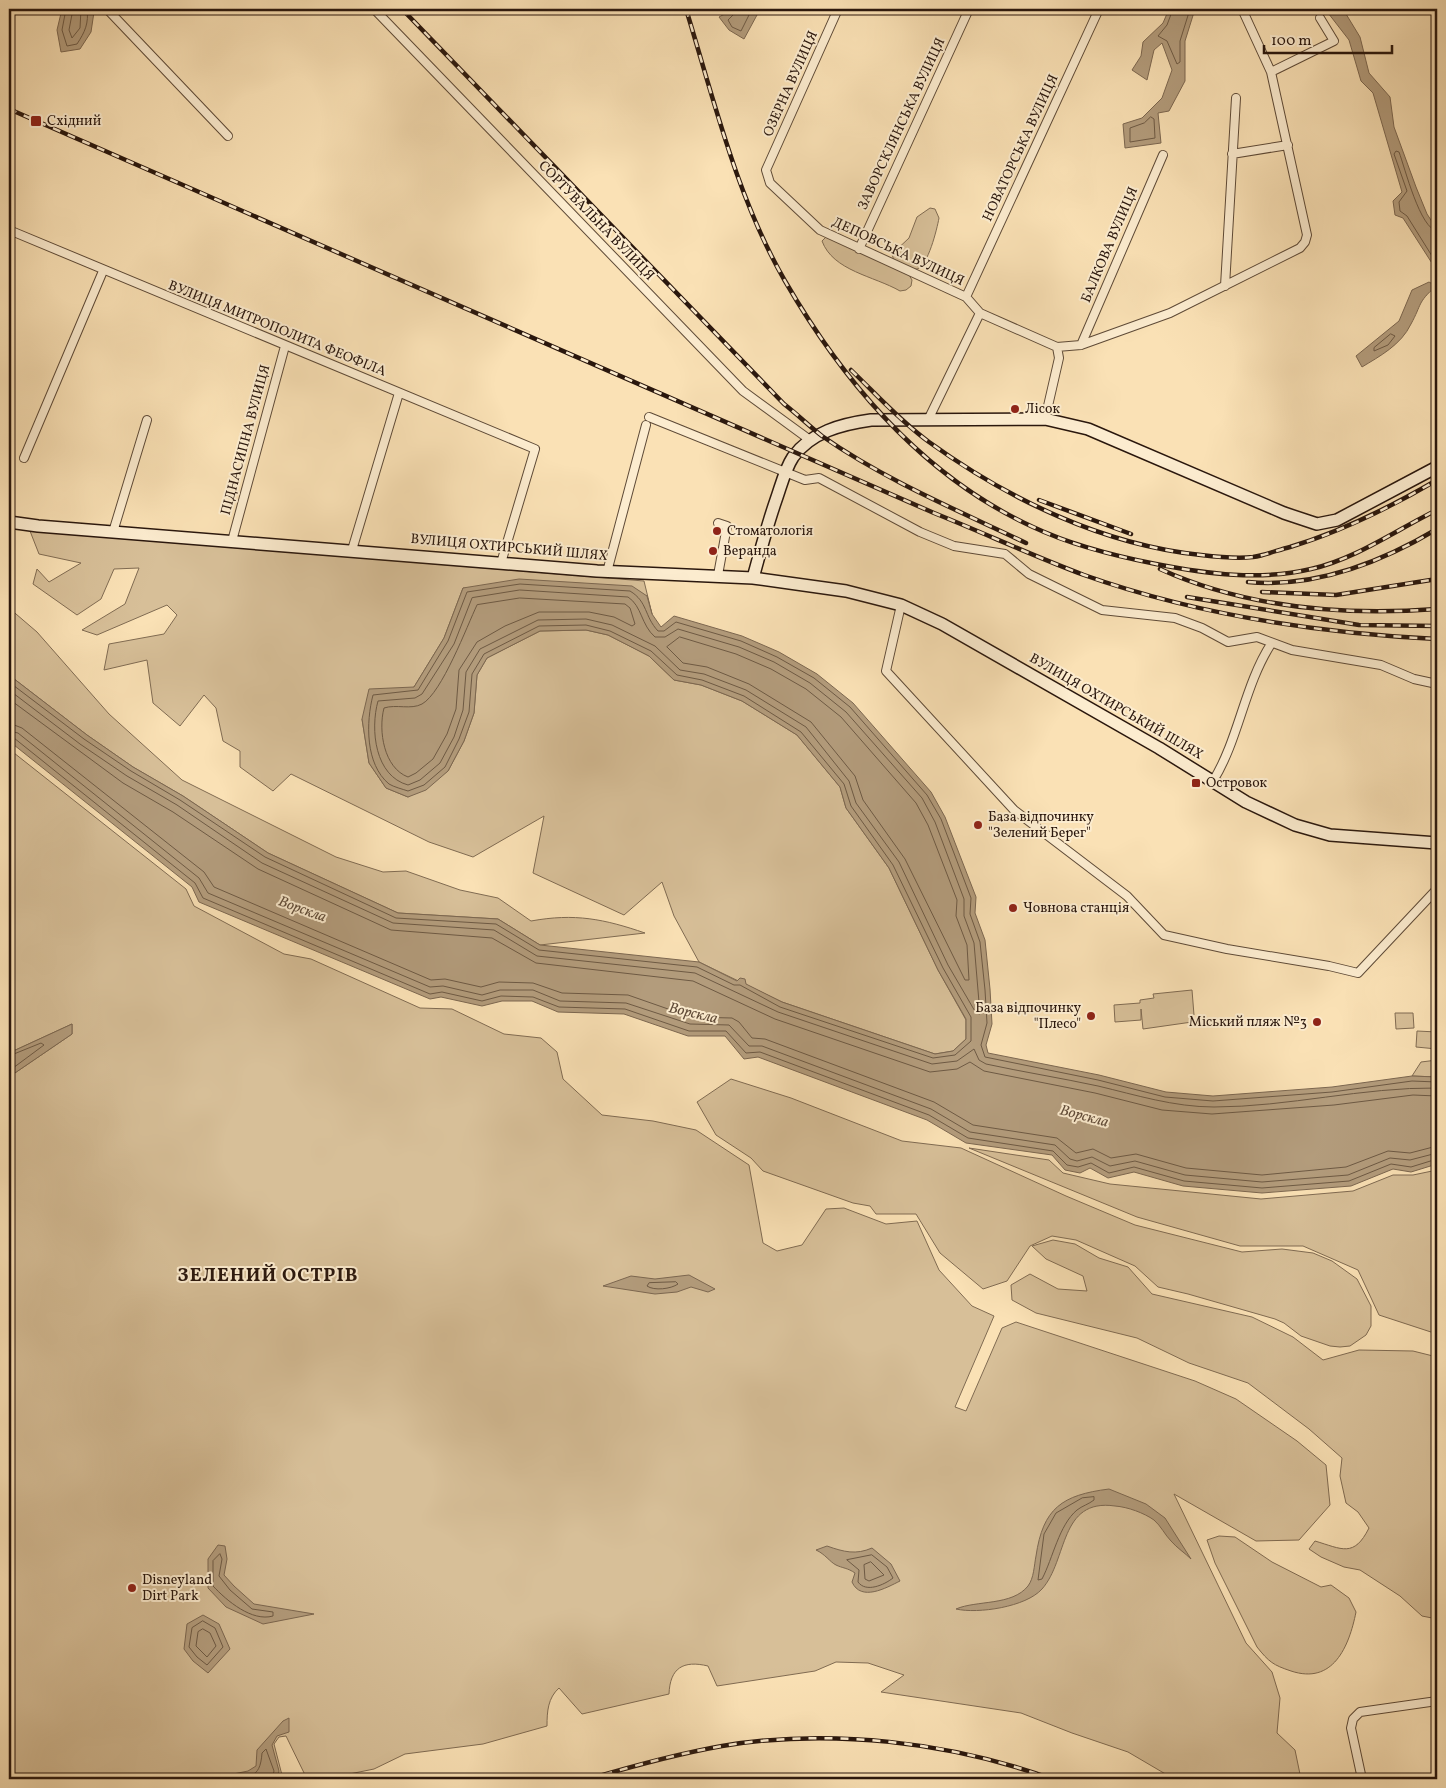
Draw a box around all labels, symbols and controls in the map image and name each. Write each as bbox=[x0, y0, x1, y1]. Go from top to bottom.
scale bar bbox=[1264, 22, 1391, 54]
street label: ОЗЕРНА ВУЛИЦЯ bbox=[759, 28, 823, 140]
text: 100 m bbox=[1271, 31, 1311, 52]
street label: ЗАВОРСКЛЯНСЬКА ВУЛИЦЯ bbox=[854, 35, 950, 213]
street label: НОВАТОРСЬКА ВУЛИЦЯ bbox=[979, 71, 1063, 225]
place label: Східний bbox=[47, 112, 102, 131]
marker: Східний bbox=[29, 114, 43, 128]
street label: СОРТУВАЛЬНА ВУЛИЦЯ bbox=[534, 157, 658, 285]
street label: БАЛКОВА ВУЛИЦЯ bbox=[1077, 184, 1143, 306]
street label: ДЕПОВСЬКА ВУЛИЦЯ bbox=[829, 213, 967, 291]
street label: ВУЛИЦЯ МИТРОПОЛИТА ФЕОФІЛА bbox=[165, 276, 389, 382]
street label: ПІДНАСИПНА ВУЛИЦЯ bbox=[217, 363, 275, 517]
place label: Лісок bbox=[1025, 400, 1060, 419]
marker: Лісок bbox=[1009, 403, 1021, 415]
place label: Стоматологія bbox=[727, 522, 813, 541]
marker: Стоматологія bbox=[711, 525, 723, 537]
street label: ВУЛИЦЯ ОХТИРСЬКИЙ ШЛЯХ bbox=[410, 529, 608, 566]
place label: Веранда bbox=[723, 542, 777, 561]
marker: Веранда bbox=[707, 545, 719, 557]
street label: ВУЛИЦЯ ОХТИРСЬКИЙ ШЛЯХ bbox=[1026, 648, 1207, 765]
place label: Островок bbox=[1206, 774, 1268, 793]
marker: Островок bbox=[1190, 777, 1202, 789]
place label: База відпочинку "Зелений Берег" bbox=[988, 808, 1094, 843]
marker: База відпочинку "Зелений Берег" bbox=[972, 819, 984, 831]
water label: Ворскла bbox=[275, 892, 329, 928]
place label: Човнова станція bbox=[1023, 899, 1129, 918]
marker: Човнова станція bbox=[1007, 902, 1019, 914]
water label: Ворскла bbox=[666, 998, 720, 1030]
place label: База відпочинку "Плесо" bbox=[975, 999, 1081, 1034]
marker: База відпочинку "Плесо" bbox=[1085, 1010, 1097, 1022]
place label: Міський пляж №3 bbox=[1189, 1013, 1307, 1032]
marker: Міський пляж №3 bbox=[1311, 1016, 1323, 1028]
water label: Ворскла bbox=[1057, 1100, 1111, 1134]
district label: ЗЕЛЕНИЙ ОСТРІВ bbox=[178, 1263, 358, 1289]
place label: Disneyland Dirt Park bbox=[142, 1571, 212, 1606]
marker: Disneyland Dirt Park bbox=[126, 1582, 138, 1594]

